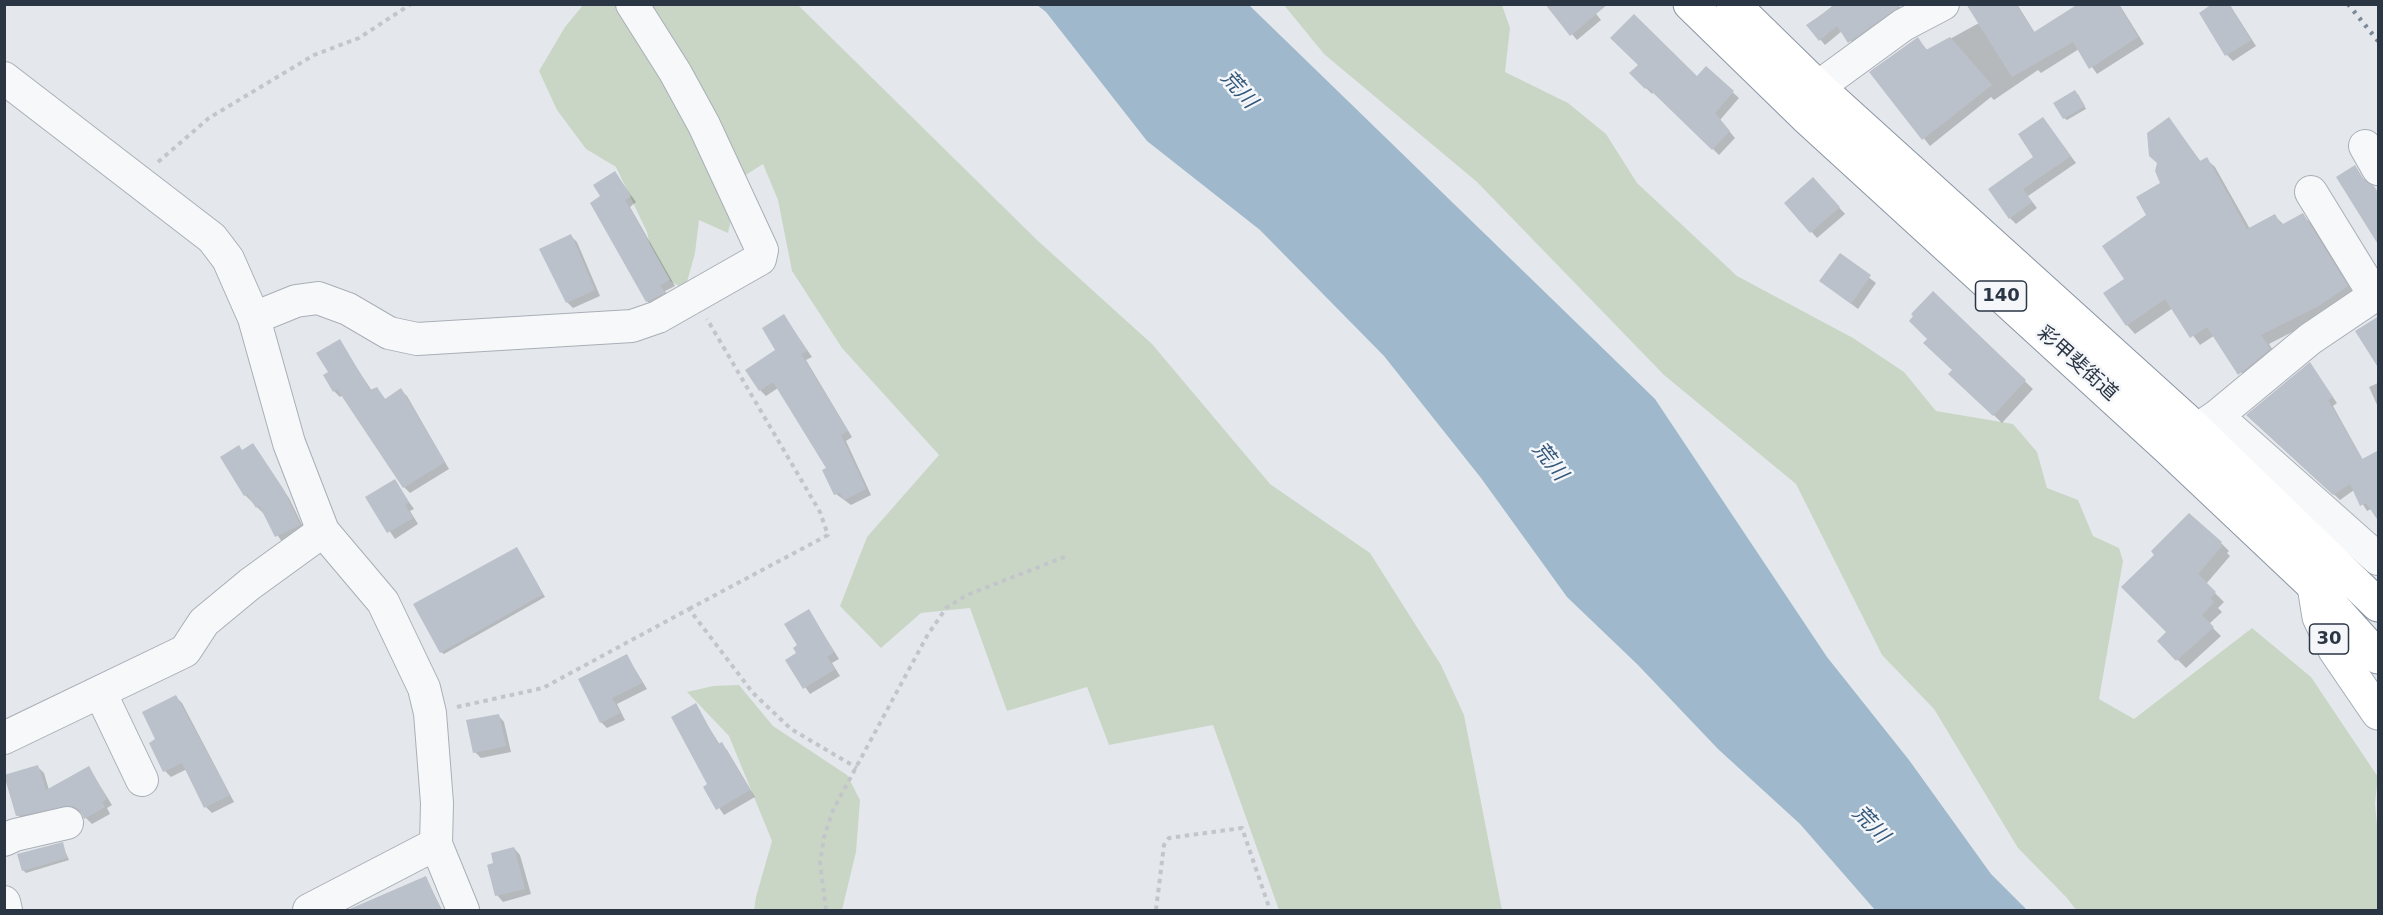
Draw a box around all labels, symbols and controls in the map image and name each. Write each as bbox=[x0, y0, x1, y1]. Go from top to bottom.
water label: 荒川 bbox=[1215, 66, 1261, 114]
road number: 140 bbox=[1976, 281, 2026, 311]
street label: 彩甲斐街道 bbox=[2032, 322, 2122, 406]
water label: 荒川 bbox=[1526, 438, 1572, 486]
road number: 30 bbox=[2310, 624, 2348, 654]
water label: 荒川 bbox=[1846, 801, 1894, 849]

